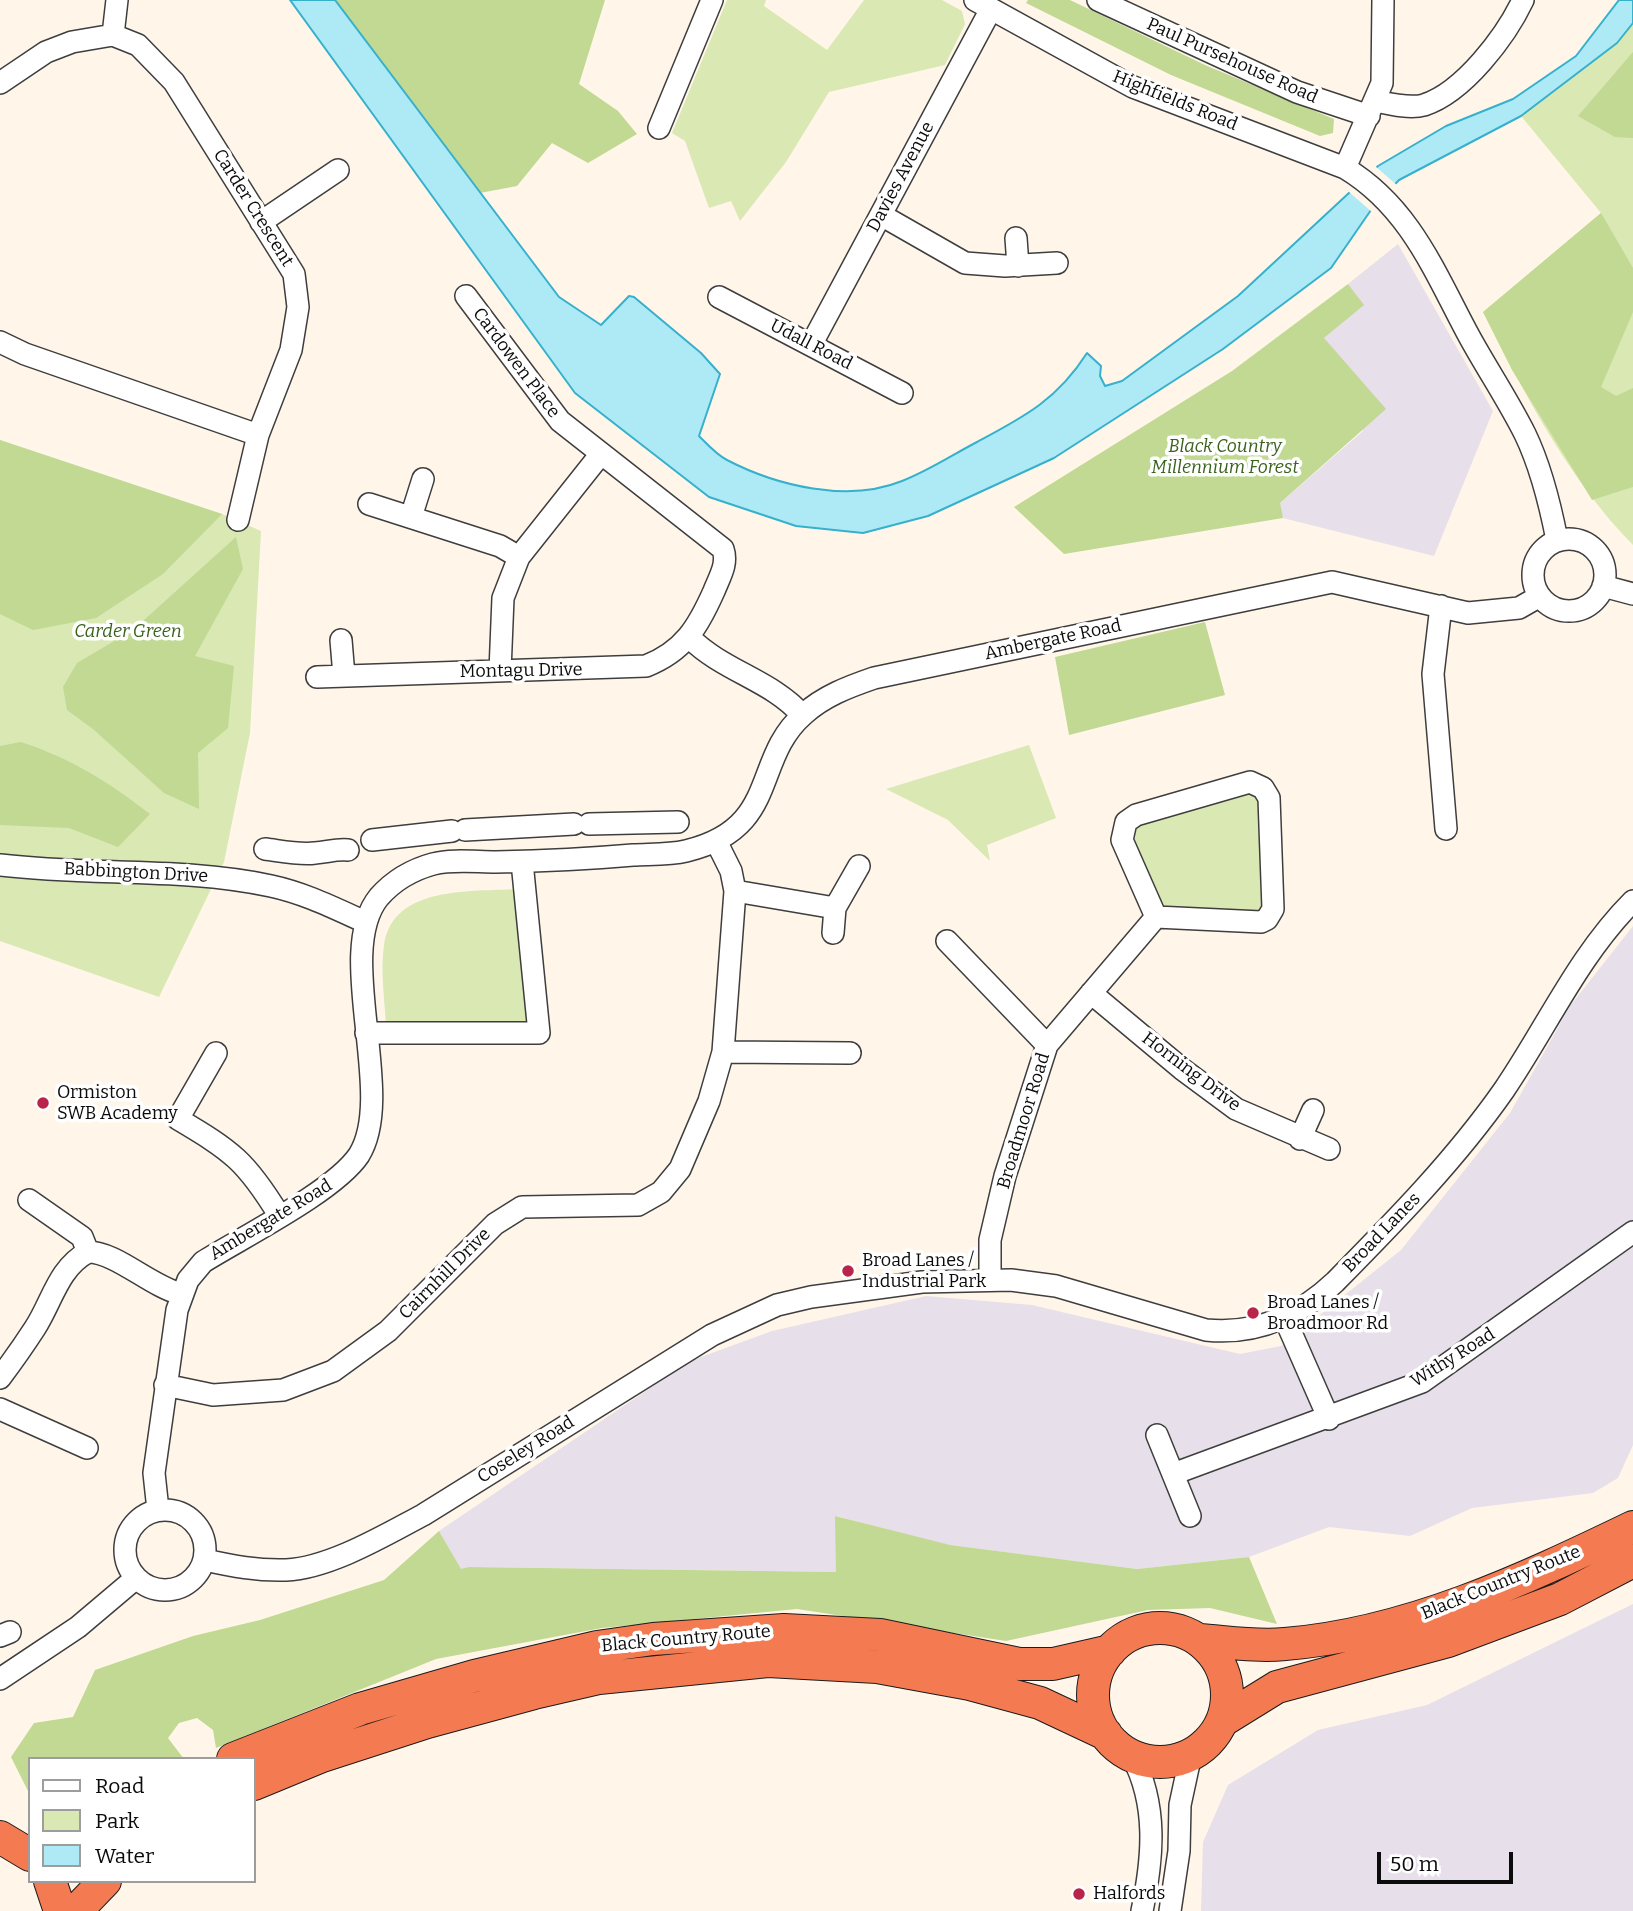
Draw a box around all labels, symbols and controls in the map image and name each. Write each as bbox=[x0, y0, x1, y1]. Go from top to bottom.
street label: Paul Pursehouse Road bbox=[1143, 14, 1321, 108]
street label: Highfields Road bbox=[1109, 66, 1241, 136]
street label: Davies Avenue bbox=[863, 118, 939, 236]
street label: Carder Crescent bbox=[208, 145, 298, 271]
street label: Cardowen Place bbox=[468, 304, 564, 422]
street label: Udall Road bbox=[766, 315, 856, 375]
park label: Black Country Millennium Forest bbox=[1151, 436, 1299, 478]
street label: Ambergate Road bbox=[983, 615, 1123, 665]
park label: Carder Green bbox=[74, 621, 182, 643]
street label: Montagu Drive bbox=[459, 659, 583, 683]
street label: Babbington Drive bbox=[63, 858, 209, 888]
street label: Horning Drive bbox=[1137, 1028, 1245, 1116]
street label: Broadmoor Road bbox=[993, 1050, 1055, 1192]
place label: Ormiston SWB Academy bbox=[57, 1082, 178, 1124]
marker: Ormiston SWB Academy bbox=[35, 1095, 51, 1111]
street label: Ambergate Road bbox=[206, 1175, 336, 1265]
street label: Broad Lanes bbox=[1339, 1189, 1425, 1277]
street label: Cairnhill Drive bbox=[395, 1224, 495, 1324]
place label: Broad Lanes / Industrial Park bbox=[862, 1250, 986, 1292]
marker: Broad Lanes / Industrial Park bbox=[840, 1263, 856, 1279]
place label: Broad Lanes / Broadmoor Rd bbox=[1267, 1292, 1388, 1334]
marker: Broad Lanes / Broadmoor Rd bbox=[1245, 1305, 1261, 1321]
street label: Withy Road bbox=[1407, 1324, 1499, 1392]
street label: Coseley Road bbox=[474, 1412, 578, 1488]
street label: Black Country Route bbox=[1418, 1541, 1584, 1625]
street label: Black Country Route bbox=[600, 1621, 772, 1657]
legend bbox=[28, 1757, 256, 1883]
text: Road bbox=[95, 1773, 144, 1799]
text: Park bbox=[95, 1808, 139, 1834]
scale bar bbox=[1381, 1838, 1518, 1882]
text: Water bbox=[95, 1843, 154, 1869]
text: 50 m bbox=[1390, 1851, 1439, 1877]
place label: Halfords bbox=[1093, 1883, 1165, 1905]
marker: Halfords bbox=[1071, 1886, 1087, 1902]

